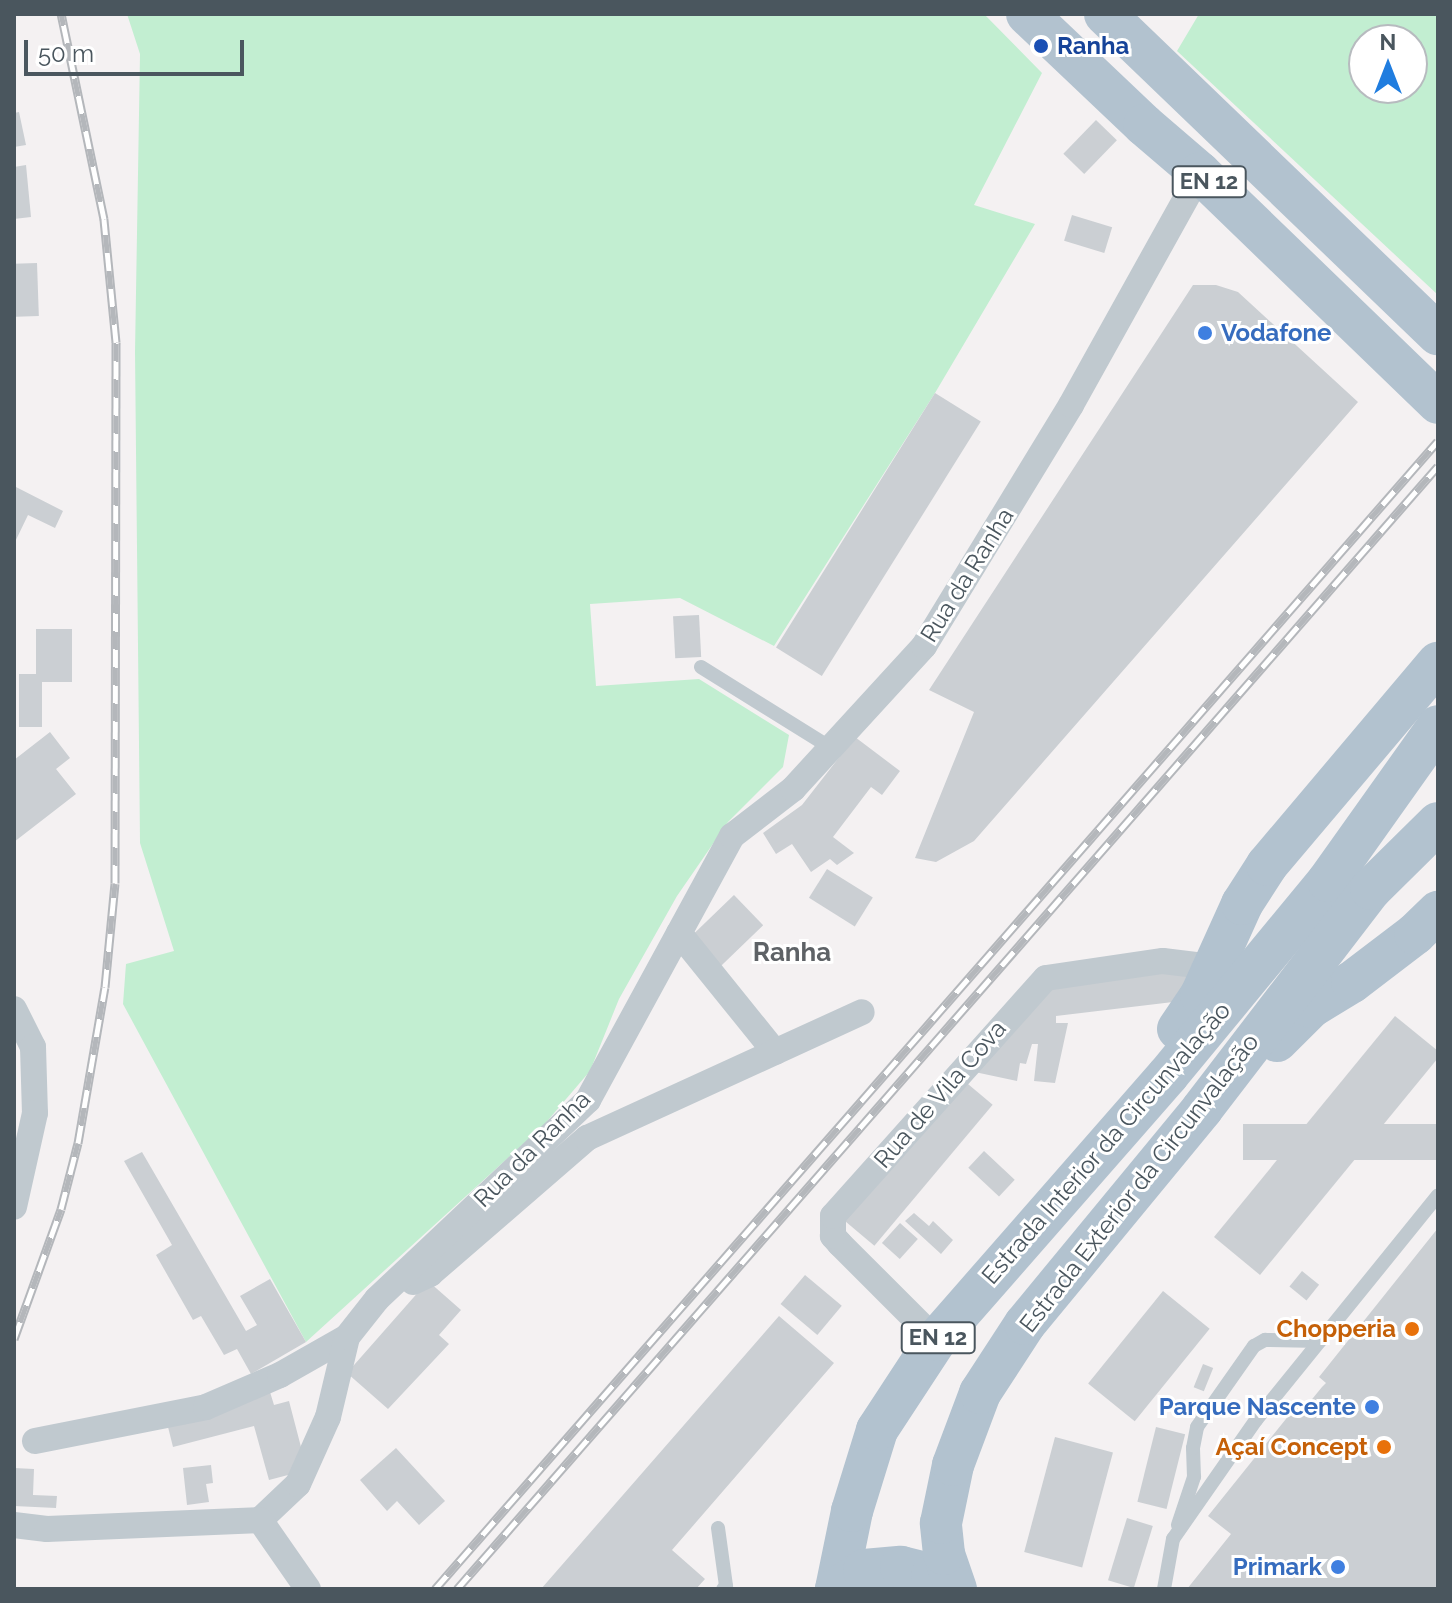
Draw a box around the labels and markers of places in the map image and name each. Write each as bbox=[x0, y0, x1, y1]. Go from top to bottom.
place label: Ranha bbox=[1057, 32, 1129, 60]
marker: Ranha bbox=[1032, 37, 1050, 55]
place label: Vodafone bbox=[1221, 319, 1331, 347]
marker: Vodafone bbox=[1196, 324, 1214, 342]
place label: Chopperia bbox=[1277, 1315, 1396, 1343]
marker: Chopperia bbox=[1403, 1320, 1421, 1338]
place label: Parque Nascente bbox=[1159, 1393, 1356, 1421]
marker: Parque Nascente bbox=[1363, 1398, 1381, 1416]
place label: Açaí Concept bbox=[1216, 1433, 1368, 1461]
marker: Açaí Concept bbox=[1375, 1438, 1393, 1456]
place label: Primark bbox=[1233, 1553, 1322, 1581]
marker: Primark bbox=[1329, 1558, 1347, 1576]

